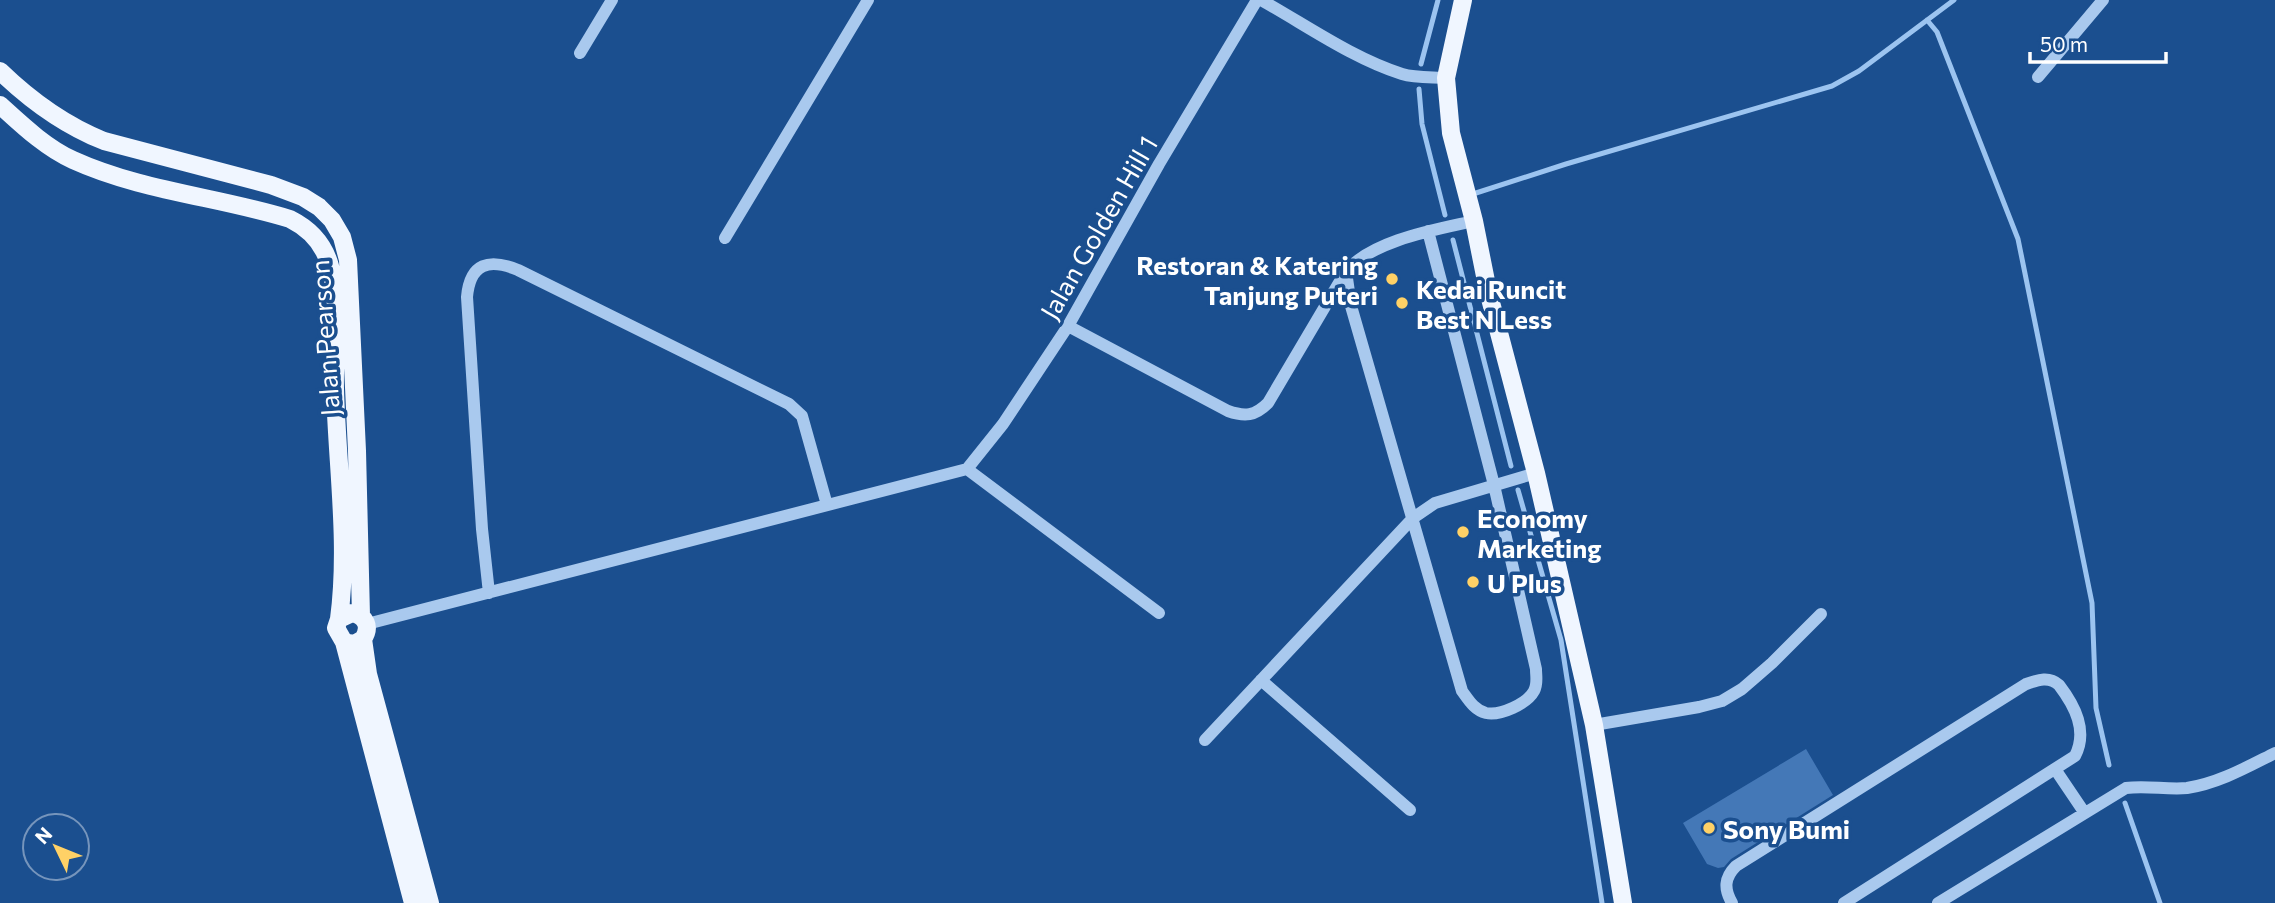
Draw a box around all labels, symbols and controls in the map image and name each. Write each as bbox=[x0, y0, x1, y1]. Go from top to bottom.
scale bar bbox=[2030, 21, 2166, 65]
text: 50 m bbox=[2040, 31, 2088, 56]
street label: Jalan Golden Hill 1 bbox=[1033, 130, 1163, 324]
place label: Restoran & Katering Tanjung Puteri bbox=[1136, 249, 1378, 310]
street label: Jalan Pearson bbox=[303, 259, 345, 417]
marker: Restoran & Katering Tanjung Puteri bbox=[1384, 271, 1400, 287]
place label: Kedai Runcit Best N Less bbox=[1416, 273, 1566, 334]
marker: Kedai Runcit Best N Less bbox=[1394, 295, 1410, 311]
place label: Economy Marketing bbox=[1477, 502, 1602, 563]
marker: Economy Marketing bbox=[1455, 524, 1471, 540]
place label: U Plus bbox=[1487, 567, 1562, 598]
marker: U Plus bbox=[1465, 574, 1481, 590]
north arrow bbox=[21, 812, 91, 882]
place label: Sony Bumi bbox=[1723, 813, 1850, 844]
marker: Sony Bumi bbox=[1701, 820, 1717, 836]
text: N bbox=[30, 822, 56, 848]

